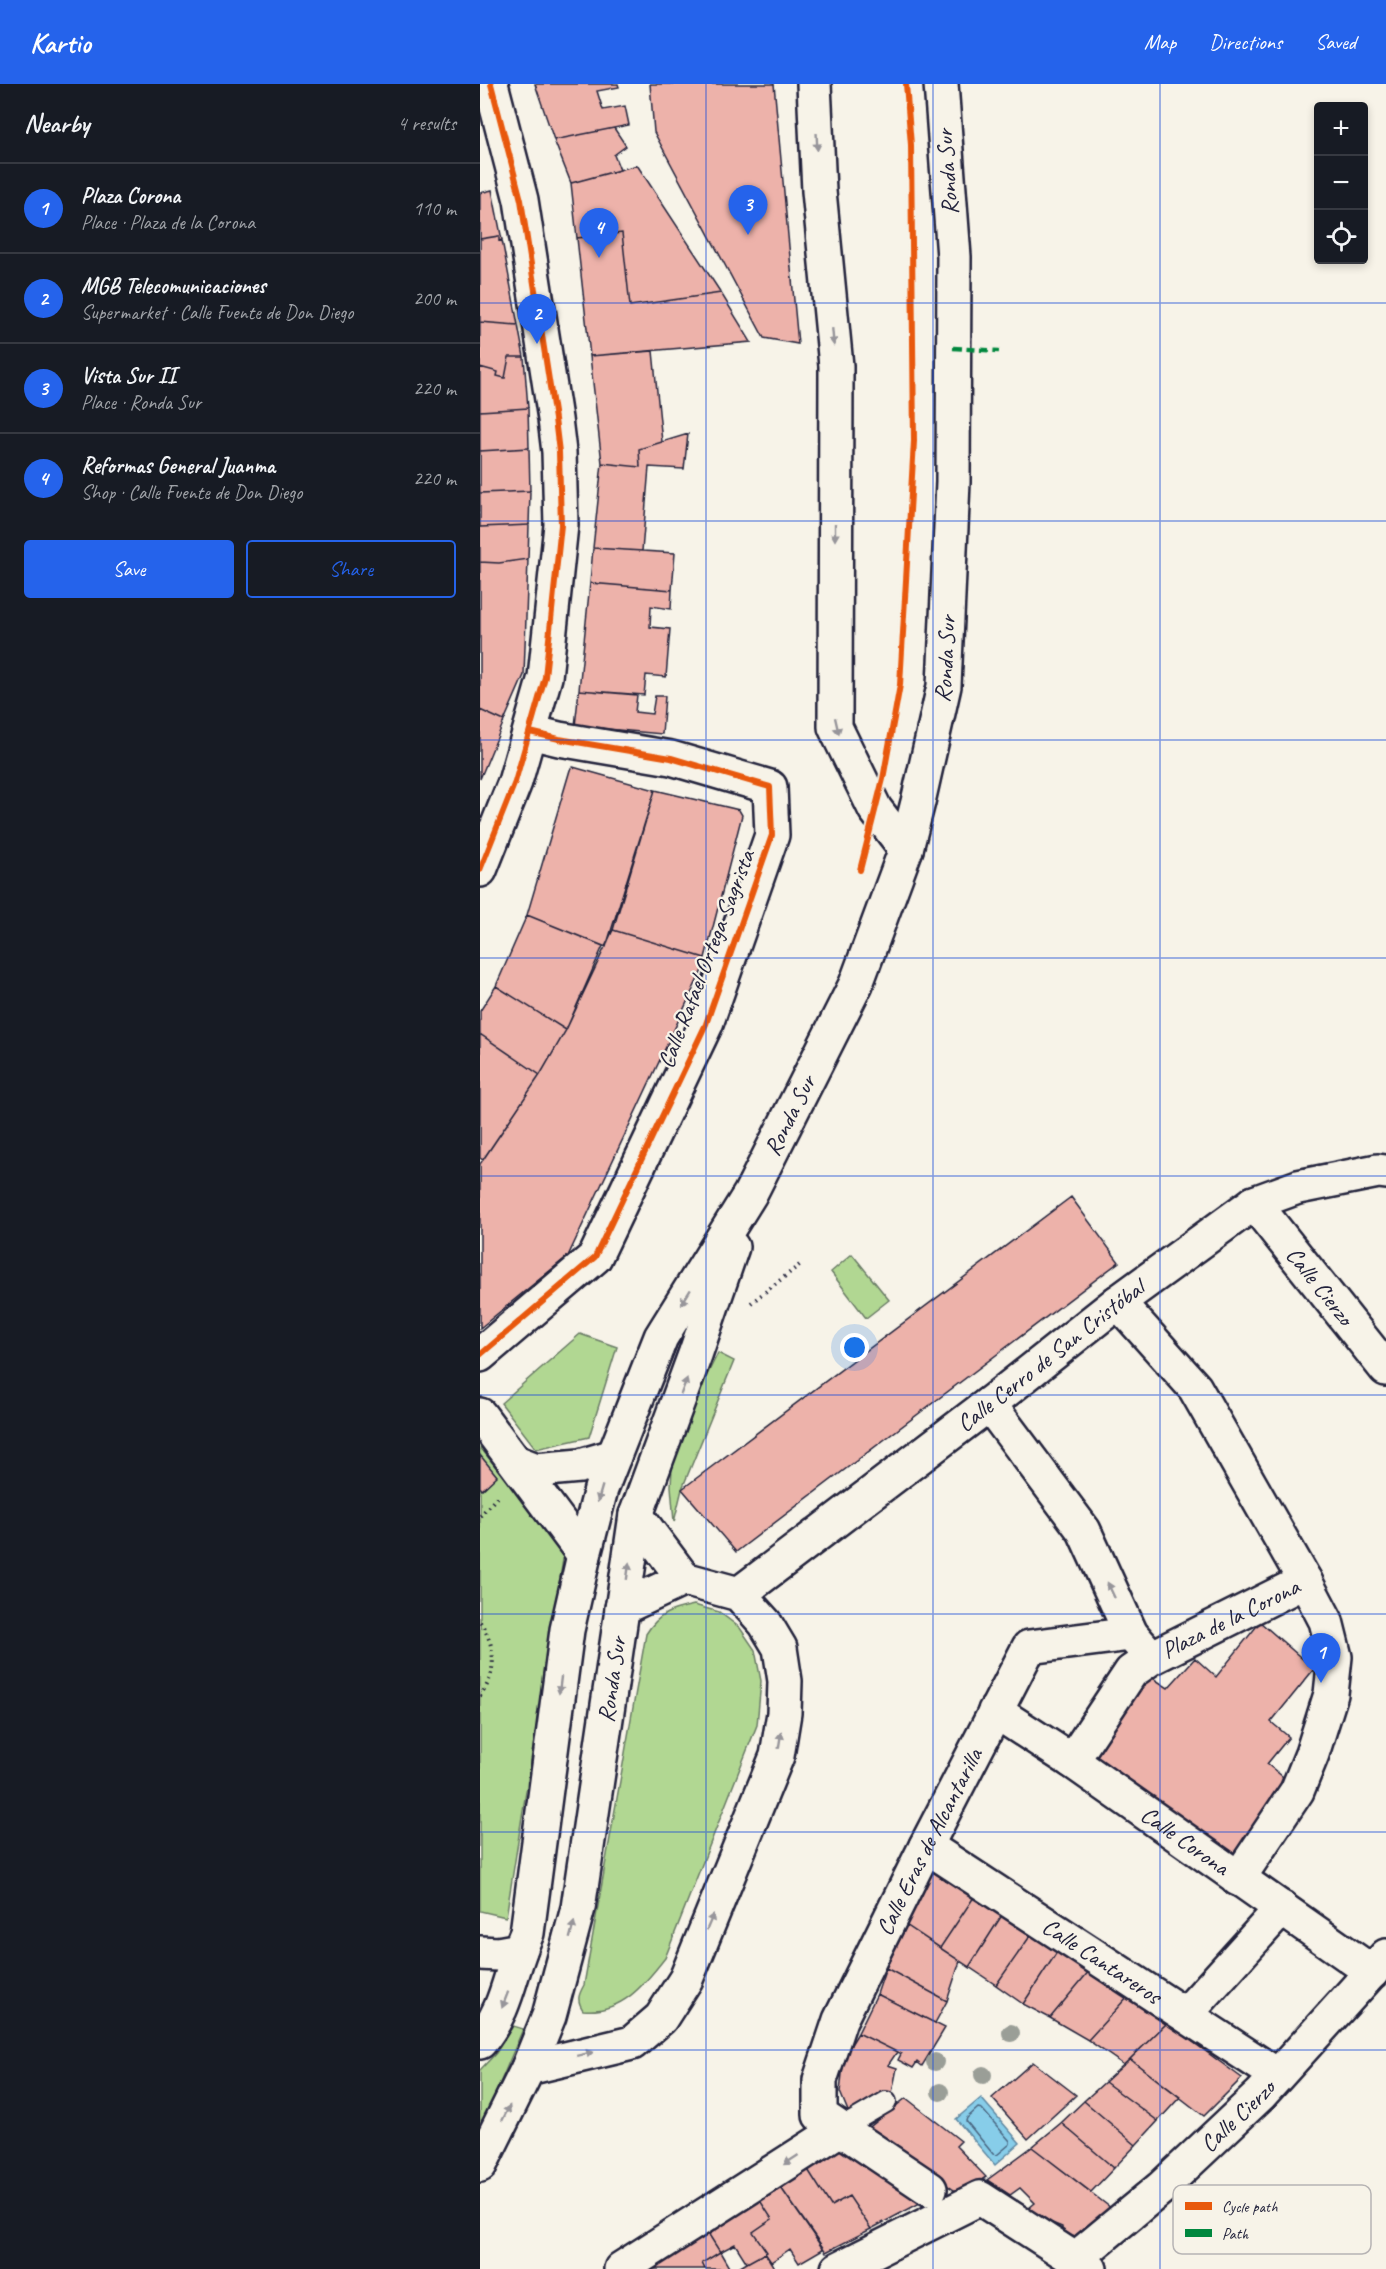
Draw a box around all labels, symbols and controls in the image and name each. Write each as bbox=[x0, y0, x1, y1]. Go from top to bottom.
text: Kartio bbox=[30, 25, 91, 60]
text: Map bbox=[1144, 29, 1176, 55]
text: Directions bbox=[1209, 29, 1282, 55]
text: Saved bbox=[1315, 29, 1356, 55]
map controls bbox=[1314, 102, 1368, 264]
button: + bbox=[1314, 102, 1368, 156]
text: Nearby bbox=[24, 107, 89, 140]
text: 4 results bbox=[397, 111, 456, 136]
street label: Ronda Sur bbox=[929, 126, 965, 216]
one-way arrow bbox=[813, 133, 822, 152]
button: − bbox=[1314, 156, 1368, 210]
text: Plaza Corona bbox=[81, 182, 180, 210]
pin: 3 bbox=[728, 186, 768, 235]
text: 1 bbox=[39, 196, 48, 221]
text: 110 m bbox=[413, 196, 456, 221]
pin: 4 bbox=[580, 208, 618, 258]
text: Place · Plaza de la Corona bbox=[81, 210, 255, 235]
button: locate bbox=[1314, 210, 1368, 264]
text: MGB Telecomunicaciones bbox=[81, 272, 266, 300]
text: 2 bbox=[39, 286, 48, 311]
text: 200 m bbox=[413, 286, 456, 311]
pin: 2 bbox=[518, 294, 556, 344]
text: Supermarket · Calle Fuente de Don Diego bbox=[81, 300, 353, 325]
one-way arrow bbox=[828, 327, 838, 346]
text: Vista Sur II bbox=[81, 362, 176, 390]
text: 3 bbox=[39, 376, 48, 401]
text: 220 m bbox=[413, 376, 456, 401]
text: Place · Ronda Sur bbox=[81, 390, 201, 415]
text: Reformas General Juanma bbox=[81, 452, 275, 480]
text: 4 bbox=[39, 466, 48, 491]
text: 220 m bbox=[413, 466, 456, 491]
text: Shop · Calle Fuente de Don Diego bbox=[81, 480, 302, 505]
one-way arrow bbox=[831, 522, 840, 541]
button: Save bbox=[24, 540, 234, 598]
button: Share bbox=[246, 540, 456, 598]
street label: Ronda Sur bbox=[926, 613, 962, 704]
one-way arrow bbox=[833, 717, 842, 736]
street label: Calle Rafael Ortega Sagrista bbox=[651, 844, 762, 1072]
street label: Ronda Sur bbox=[757, 1068, 824, 1161]
street label: Calle Cierzo bbox=[1280, 1241, 1362, 1333]
street label: Calle Cerro de San Cristóbal bbox=[950, 1271, 1153, 1438]
one-way arrow bbox=[680, 1289, 691, 1305]
your location bbox=[840, 1333, 869, 1362]
one-way arrow bbox=[679, 1376, 689, 1394]
one-way arrow bbox=[595, 1486, 604, 1504]
one-way arrow bbox=[623, 1562, 632, 1581]
street label: Plaza de la Corona bbox=[1156, 1571, 1306, 1665]
one-way arrow bbox=[1107, 1582, 1116, 1599]
street label: Ronda Sur bbox=[591, 1633, 633, 1724]
pin: 1 bbox=[1302, 1634, 1340, 1683]
one-way arrow bbox=[555, 1676, 565, 1695]
one-way arrow bbox=[776, 1731, 785, 1750]
street label: Calle Eras de Alcantarilla bbox=[869, 1742, 990, 1940]
street label: Calle Corona bbox=[1135, 1799, 1236, 1883]
street label: Calle Cantareros bbox=[1037, 1911, 1169, 2012]
one-way arrow bbox=[706, 1913, 715, 1931]
one-way arrow bbox=[568, 1921, 577, 1939]
one-way arrow bbox=[499, 1991, 509, 2009]
one-way arrow bbox=[576, 2048, 594, 2058]
street label: Calle Cierzo bbox=[1194, 2072, 1283, 2159]
one-way arrow bbox=[501, 2104, 511, 2121]
one-way arrow bbox=[783, 2154, 799, 2166]
legend bbox=[1173, 2185, 1371, 2254]
text: Cycle path bbox=[1222, 2197, 1278, 2217]
text: Path bbox=[1222, 2224, 1249, 2244]

